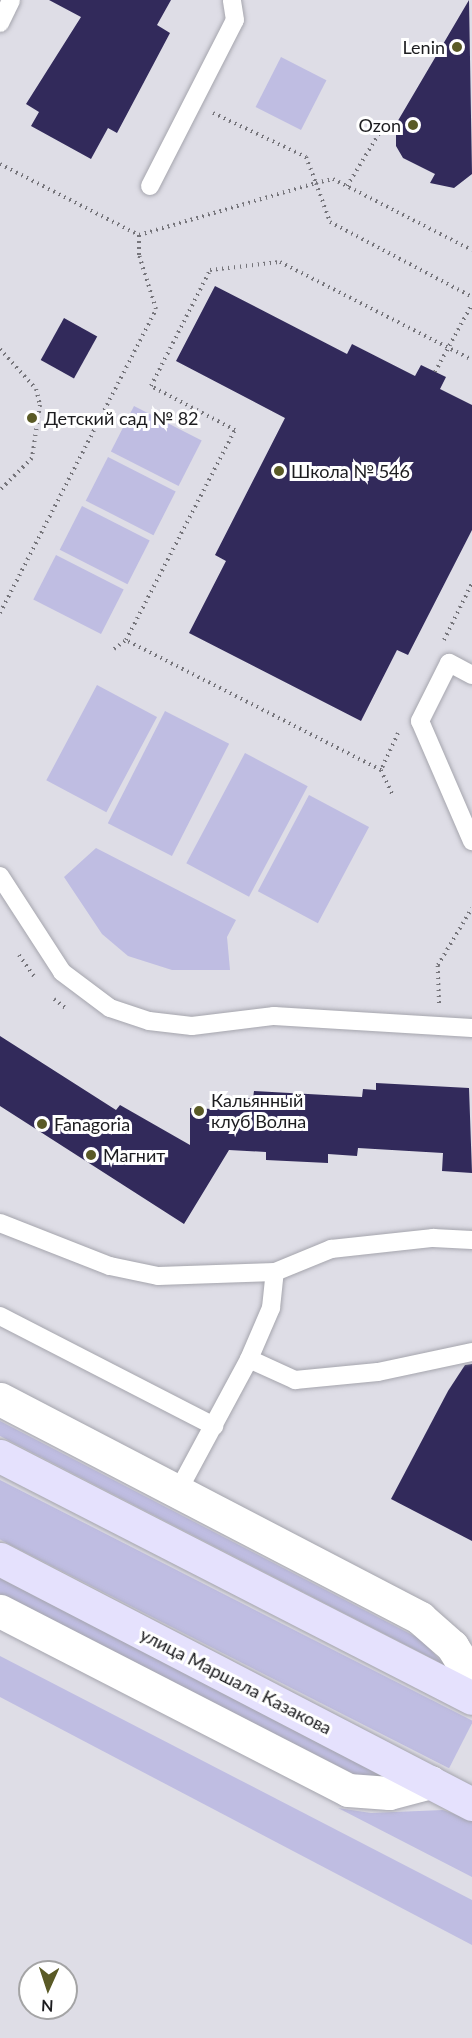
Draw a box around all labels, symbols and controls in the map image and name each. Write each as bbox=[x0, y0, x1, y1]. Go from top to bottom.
place label: Lenin bbox=[403, 36, 445, 58]
marker: Lenin bbox=[450, 40, 464, 54]
place label: Ozon bbox=[359, 114, 401, 136]
marker: Ozon bbox=[406, 118, 420, 132]
place label: Детский сад № 82 bbox=[44, 407, 199, 429]
marker: Детский сад № 82 bbox=[25, 411, 39, 425]
place label: Школа № 546 bbox=[291, 460, 410, 482]
marker: Школа № 546 bbox=[272, 464, 286, 478]
place label: Кальянный клуб Волна bbox=[211, 1090, 306, 1132]
marker: Кальянный клуб Волна bbox=[192, 1104, 206, 1118]
place label: Fanagoria bbox=[54, 1113, 130, 1135]
marker: Fanagoria bbox=[35, 1117, 49, 1131]
place label: Магнит bbox=[103, 1144, 165, 1166]
marker: Магнит bbox=[84, 1148, 98, 1162]
street label: улица Маршала Казакова bbox=[137, 1623, 335, 1739]
north arrow bbox=[18, 1960, 78, 2020]
text: N bbox=[40, 1997, 54, 2016]

